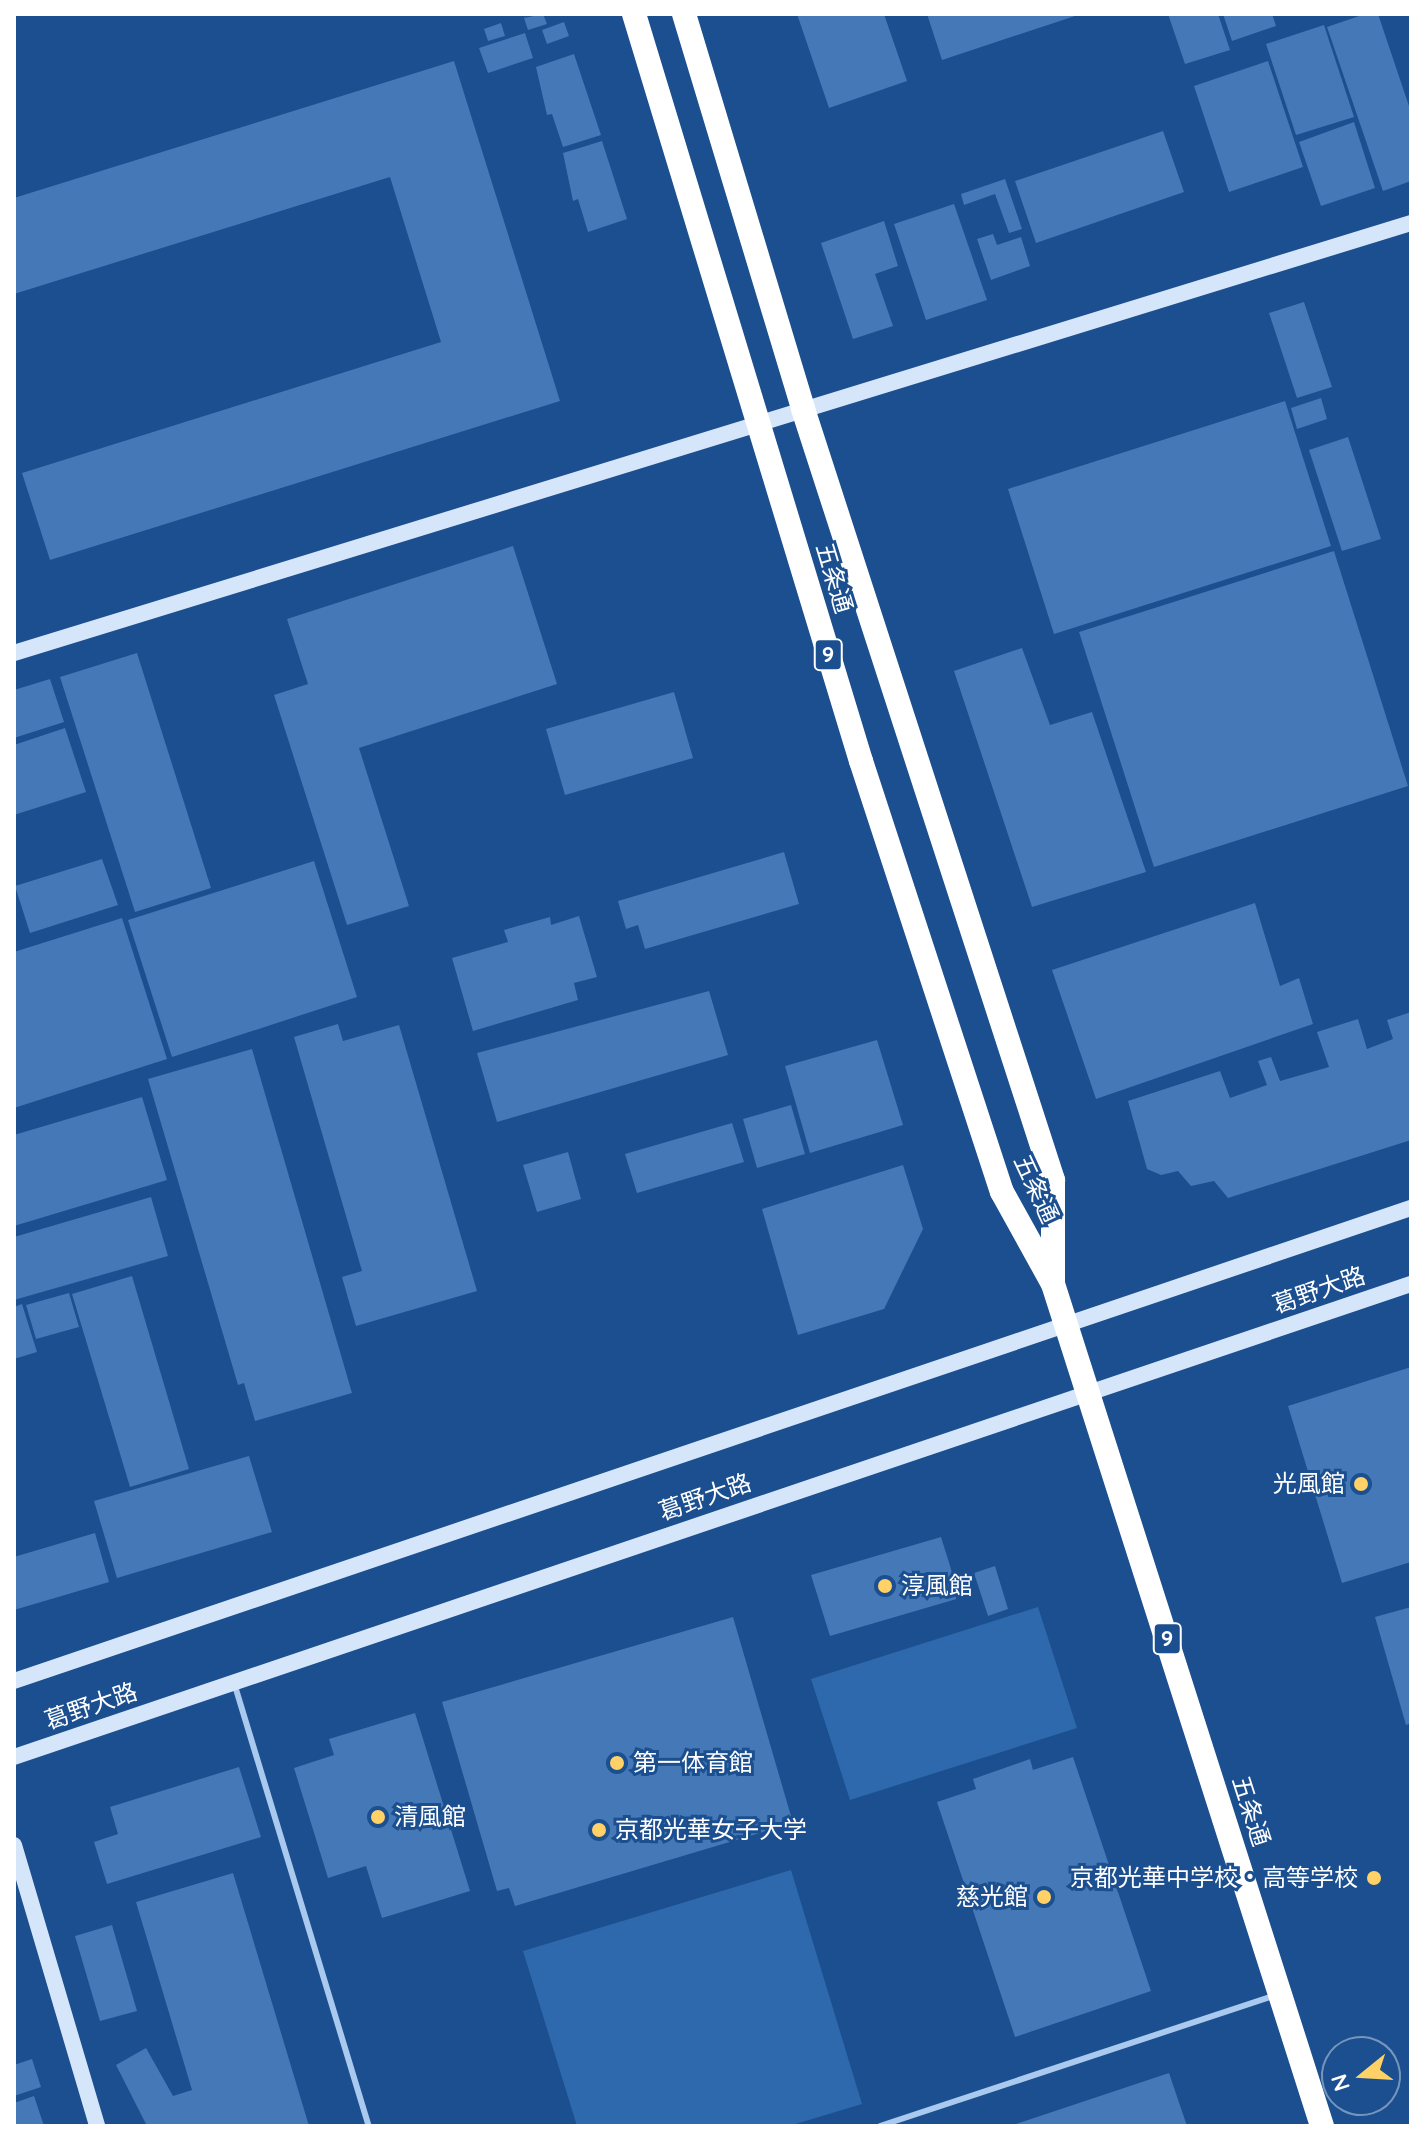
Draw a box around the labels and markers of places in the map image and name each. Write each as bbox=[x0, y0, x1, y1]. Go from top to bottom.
place label: 光風館 bbox=[1273, 1470, 1345, 1498]
marker: 光風館 bbox=[1352, 1475, 1370, 1493]
place label: 淳風館 bbox=[901, 1572, 973, 1600]
marker: 淳風館 bbox=[876, 1577, 894, 1595]
place label: 第一体育館 bbox=[633, 1749, 753, 1777]
marker: 第一体育館 bbox=[608, 1754, 626, 1772]
place label: 清風館 bbox=[394, 1803, 466, 1831]
marker: 清風館 bbox=[369, 1808, 387, 1826]
place label: 京都光華女子大学 bbox=[615, 1816, 807, 1844]
marker: 京都光華女子大学 bbox=[590, 1821, 608, 1839]
place label: 京都光華中学校・高等学校 bbox=[1070, 1864, 1358, 1892]
marker: 京都光華中学校・高等学校 bbox=[1365, 1869, 1383, 1887]
place label: 慈光館 bbox=[956, 1883, 1028, 1911]
marker: 慈光館 bbox=[1035, 1888, 1053, 1906]

